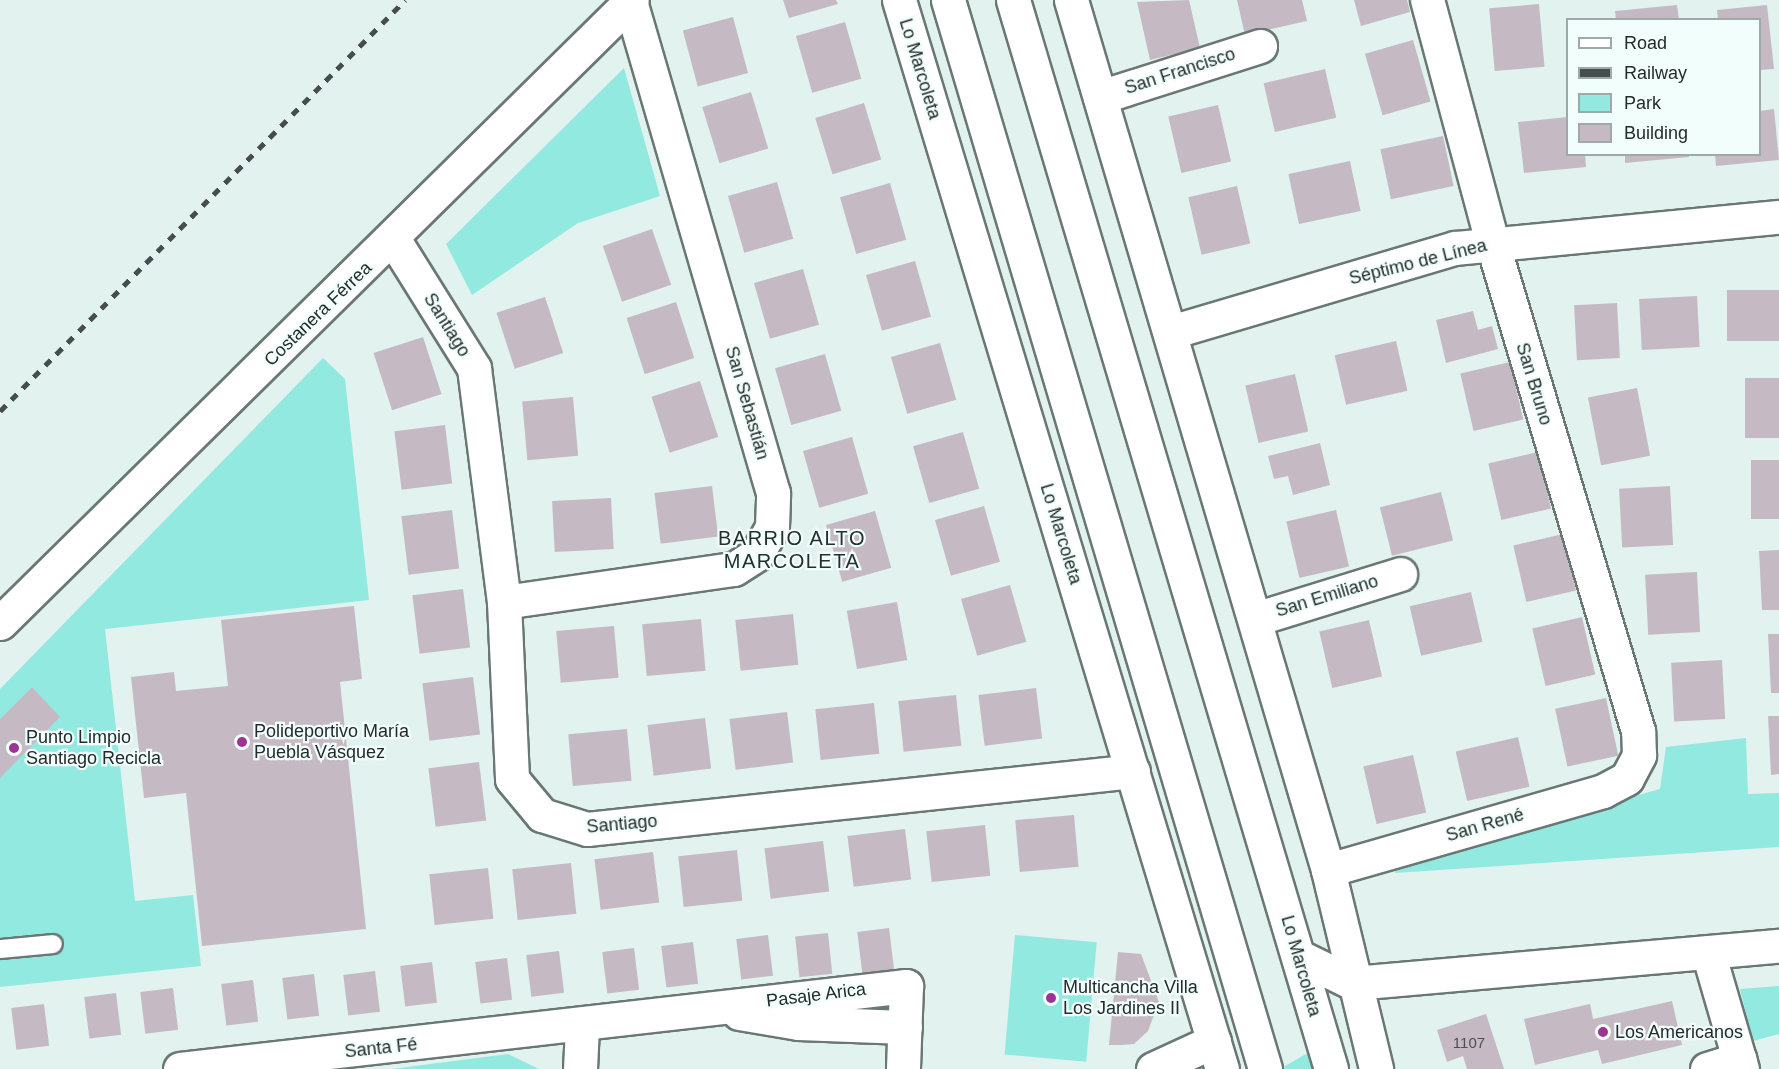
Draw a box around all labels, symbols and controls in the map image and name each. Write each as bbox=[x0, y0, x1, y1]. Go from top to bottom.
street label: Lo Marcoleta bbox=[894, 16, 946, 122]
legend bbox=[1566, 18, 1761, 156]
text: Road bbox=[1624, 33, 1667, 53]
street label: San Francisco bbox=[1122, 43, 1238, 99]
text: Railway bbox=[1624, 63, 1687, 83]
text: Park bbox=[1624, 93, 1661, 113]
text: Building bbox=[1624, 123, 1688, 143]
street label: Séptimo de Línea bbox=[1347, 234, 1489, 290]
street label: Costanera Férrea bbox=[260, 257, 376, 371]
street label: Santiago bbox=[419, 289, 475, 361]
street label: San Bruno bbox=[1511, 340, 1557, 428]
street label: San Sebastián bbox=[720, 344, 774, 462]
street label: Lo Marcoleta bbox=[1035, 481, 1087, 587]
district label: BARRIO ALTO MARCOLETA bbox=[717, 527, 867, 574]
street label: San Emiliano bbox=[1273, 570, 1381, 622]
place label: Polideportivo María Puebla Vásquez bbox=[254, 721, 409, 764]
place label: Punto Limpio Santiago Recicla bbox=[26, 727, 161, 770]
marker: Polideportivo María Puebla Vásquez bbox=[235, 735, 249, 749]
marker: Punto Limpio Santiago Recicla bbox=[7, 741, 21, 755]
street label: San René bbox=[1444, 804, 1526, 846]
street label: Santiago bbox=[586, 810, 658, 838]
street label: Lo Marcoleta bbox=[1276, 913, 1326, 1019]
place label: Multicancha Villa Los Jardines II bbox=[1063, 977, 1198, 1020]
street label: Pasaje Arica bbox=[765, 978, 867, 1012]
marker: Multicancha Villa Los Jardines II bbox=[1044, 991, 1058, 1005]
place label: Los Americanos bbox=[1615, 1021, 1744, 1043]
marker: Los Americanos bbox=[1596, 1025, 1610, 1039]
street label: Santa Fé bbox=[344, 1033, 418, 1063]
house number: 1107 bbox=[1453, 1034, 1485, 1052]

